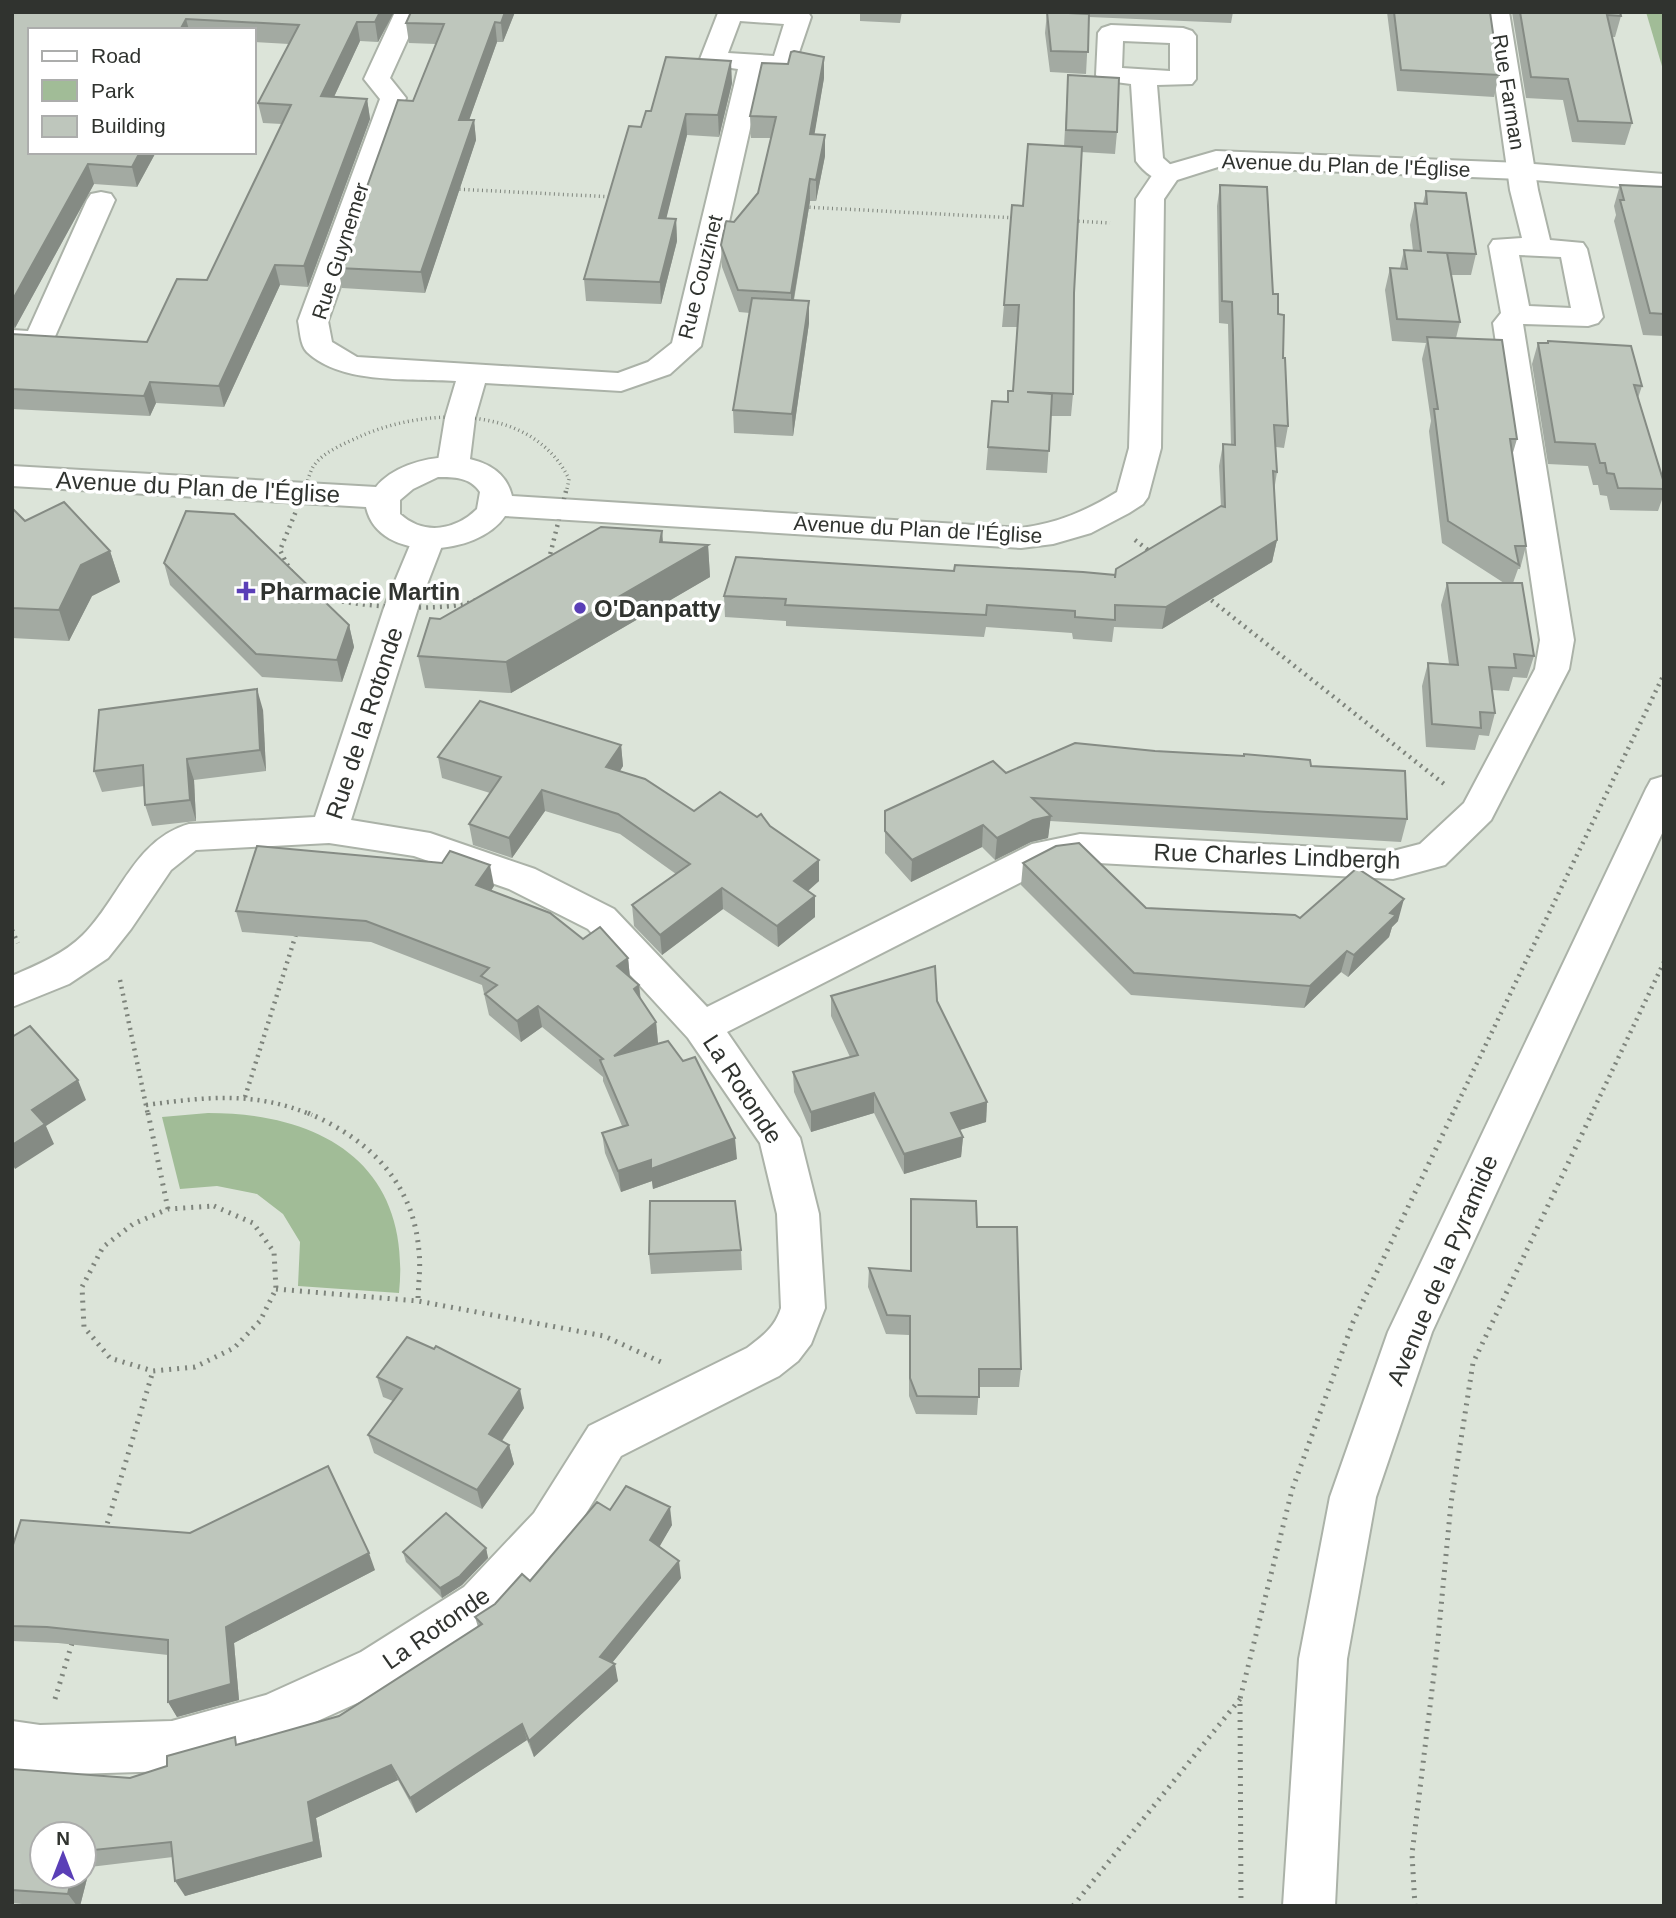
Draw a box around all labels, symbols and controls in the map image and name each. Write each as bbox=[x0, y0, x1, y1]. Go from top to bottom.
legend bbox=[28, 28, 256, 154]
street label: Rue Farman bbox=[1489, 33, 1529, 151]
text: Road bbox=[91, 44, 141, 67]
text: Park bbox=[91, 79, 135, 102]
text: Building bbox=[91, 114, 166, 137]
street label: Avenue du Plan de l'Église bbox=[1221, 149, 1471, 181]
street label: Rue Guynemer bbox=[307, 180, 373, 322]
street label: Rue Couzinet bbox=[673, 212, 727, 342]
street label: Avenue du Plan de l'Église bbox=[55, 466, 341, 508]
street label: Avenue du Plan de l'Église bbox=[793, 511, 1043, 547]
place label: Pharmacie Martin bbox=[260, 578, 460, 605]
marker: Pharmacie Martin bbox=[238, 583, 254, 599]
place label: O'Danpatty bbox=[594, 595, 722, 622]
marker: O'Danpatty bbox=[572, 600, 588, 616]
street label: Rue de la Rotonde bbox=[320, 624, 408, 822]
street label: Rue Charles Lindbergh bbox=[1153, 838, 1401, 874]
street label: La Rotonde bbox=[698, 1030, 788, 1148]
street label: Avenue de la Pyramide bbox=[1381, 1151, 1503, 1389]
street label: La Rotonde bbox=[377, 1581, 495, 1675]
north arrow bbox=[28, 1820, 98, 1890]
text: N bbox=[56, 1828, 70, 1849]

